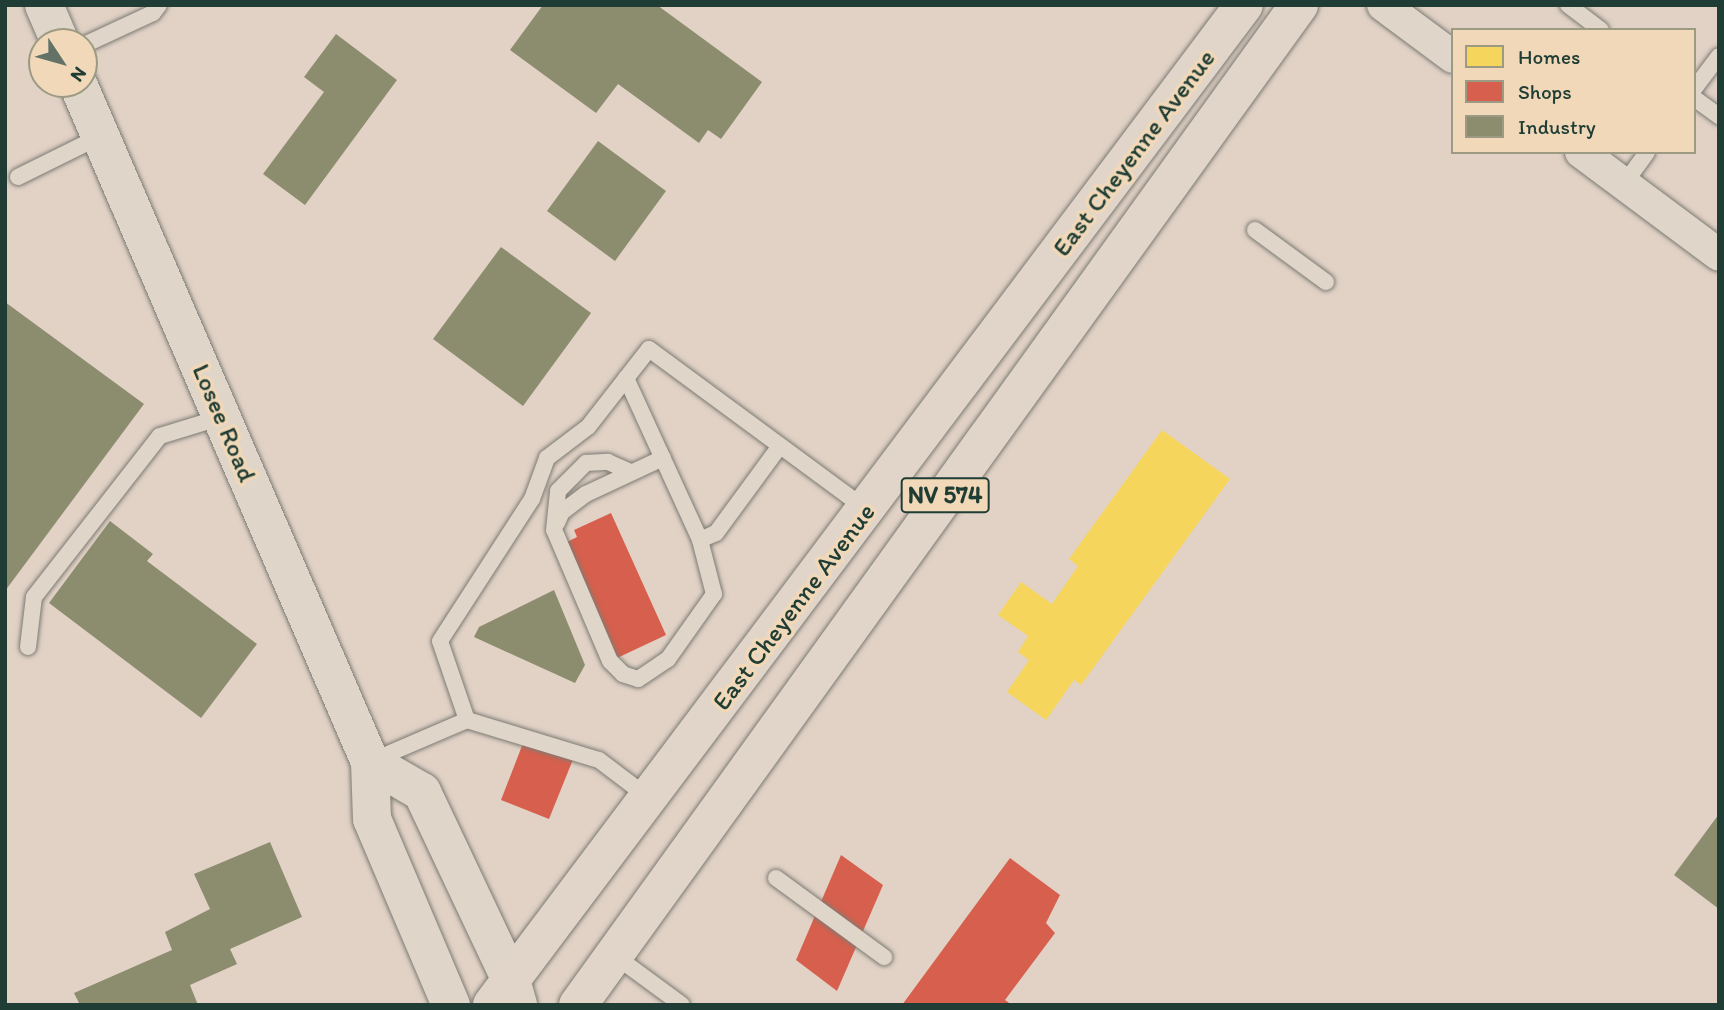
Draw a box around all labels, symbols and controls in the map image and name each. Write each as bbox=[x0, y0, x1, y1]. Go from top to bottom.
north arrow bbox=[28, 28, 98, 98]
legend bbox=[1451, 28, 1696, 154]
street label: East Cheyenne Avenue bbox=[1046, 43, 1222, 263]
text: Homes bbox=[1518, 44, 1580, 69]
text: N bbox=[66, 63, 92, 86]
text: Shops bbox=[1518, 79, 1572, 104]
text: Industry bbox=[1518, 114, 1596, 139]
street label: Losee Road bbox=[185, 359, 263, 487]
road number: NV 574 bbox=[900, 474, 990, 516]
street label: East Cheyenne Avenue bbox=[706, 497, 882, 717]

